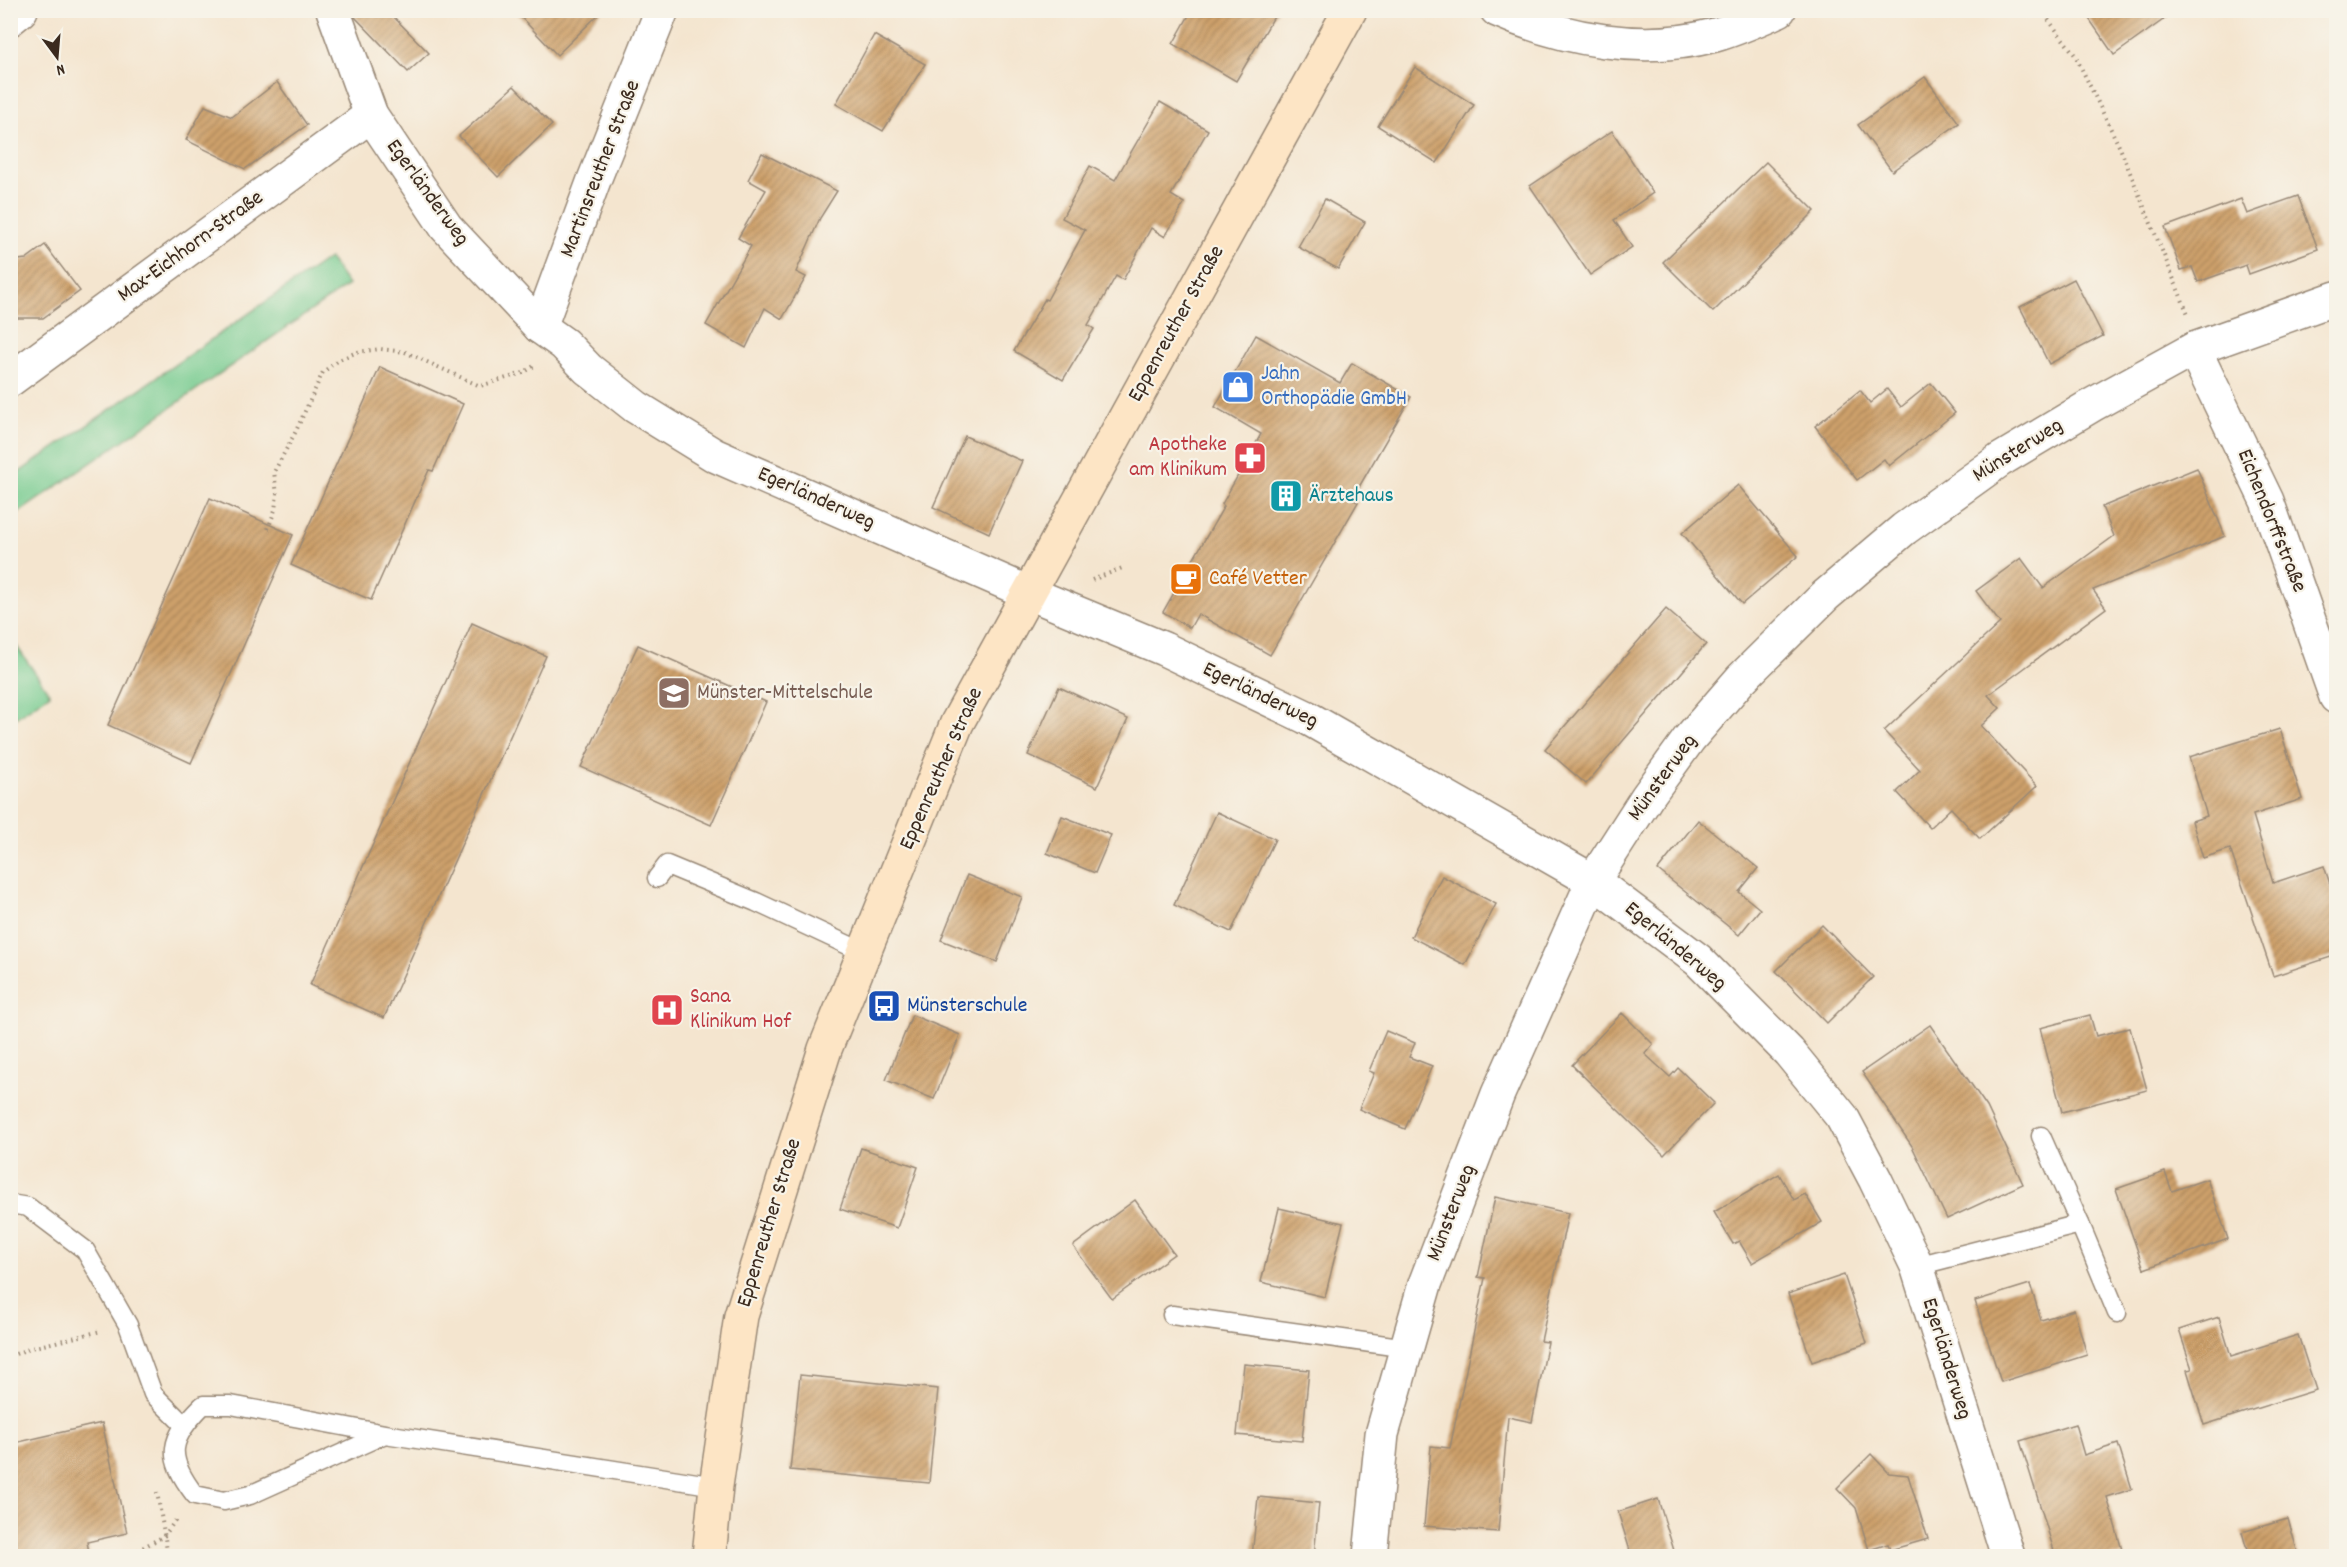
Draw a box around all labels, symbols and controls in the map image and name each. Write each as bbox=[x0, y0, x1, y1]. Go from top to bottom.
north arrow bbox=[27, 27, 87, 87]
text: N bbox=[53, 57, 67, 81]
street label: Martinsreuther Straße bbox=[553, 76, 649, 262]
street label: Egerländerweg bbox=[378, 133, 476, 253]
street label: Max-Eichhorn-Straße bbox=[112, 183, 270, 311]
street label: Eppenreuther Straße bbox=[1121, 240, 1233, 408]
place label: Jahn Orthopädie GmbH bbox=[1261, 359, 1407, 415]
shop icon: Jahn Orthopädie GmbH bbox=[1220, 369, 1256, 405]
street label: Münsterweg bbox=[1967, 411, 2069, 491]
place label: Apotheke am Klinikum bbox=[1129, 430, 1227, 486]
pharmacy icon: Apotheke am Klinikum bbox=[1232, 440, 1268, 476]
street label: Eichendorffstraße bbox=[2228, 445, 2314, 597]
street label: Egerländerweg bbox=[752, 459, 880, 539]
building icon: Ärztehaus bbox=[1268, 478, 1304, 514]
place label: Ärztehaus bbox=[1309, 481, 1394, 512]
cafe icon: Café Vetter bbox=[1168, 561, 1204, 597]
place label: Café Vetter bbox=[1209, 564, 1308, 595]
street label: Egerländerweg bbox=[1197, 655, 1323, 737]
school or university icon: Münster-Mittelschule bbox=[656, 675, 692, 711]
place label: Münster-Mittelschule bbox=[697, 678, 873, 709]
street label: Eppenreuther Straße bbox=[892, 683, 992, 855]
street label: Münsterweg bbox=[1621, 728, 1705, 828]
street label: Egerländerweg bbox=[1617, 895, 1733, 999]
place label: Sana Klinikum Hof bbox=[690, 982, 792, 1038]
bus stop icon: Münsterschule bbox=[866, 988, 902, 1024]
place label: Münsterschule bbox=[907, 991, 1027, 1022]
hospital icon: Sana Klinikum Hof bbox=[649, 992, 685, 1028]
street label: Eppenreuther Straße bbox=[730, 1135, 810, 1311]
street label: Münsterweg bbox=[1419, 1160, 1485, 1266]
street label: Egerländerweg bbox=[1913, 1294, 1979, 1424]

